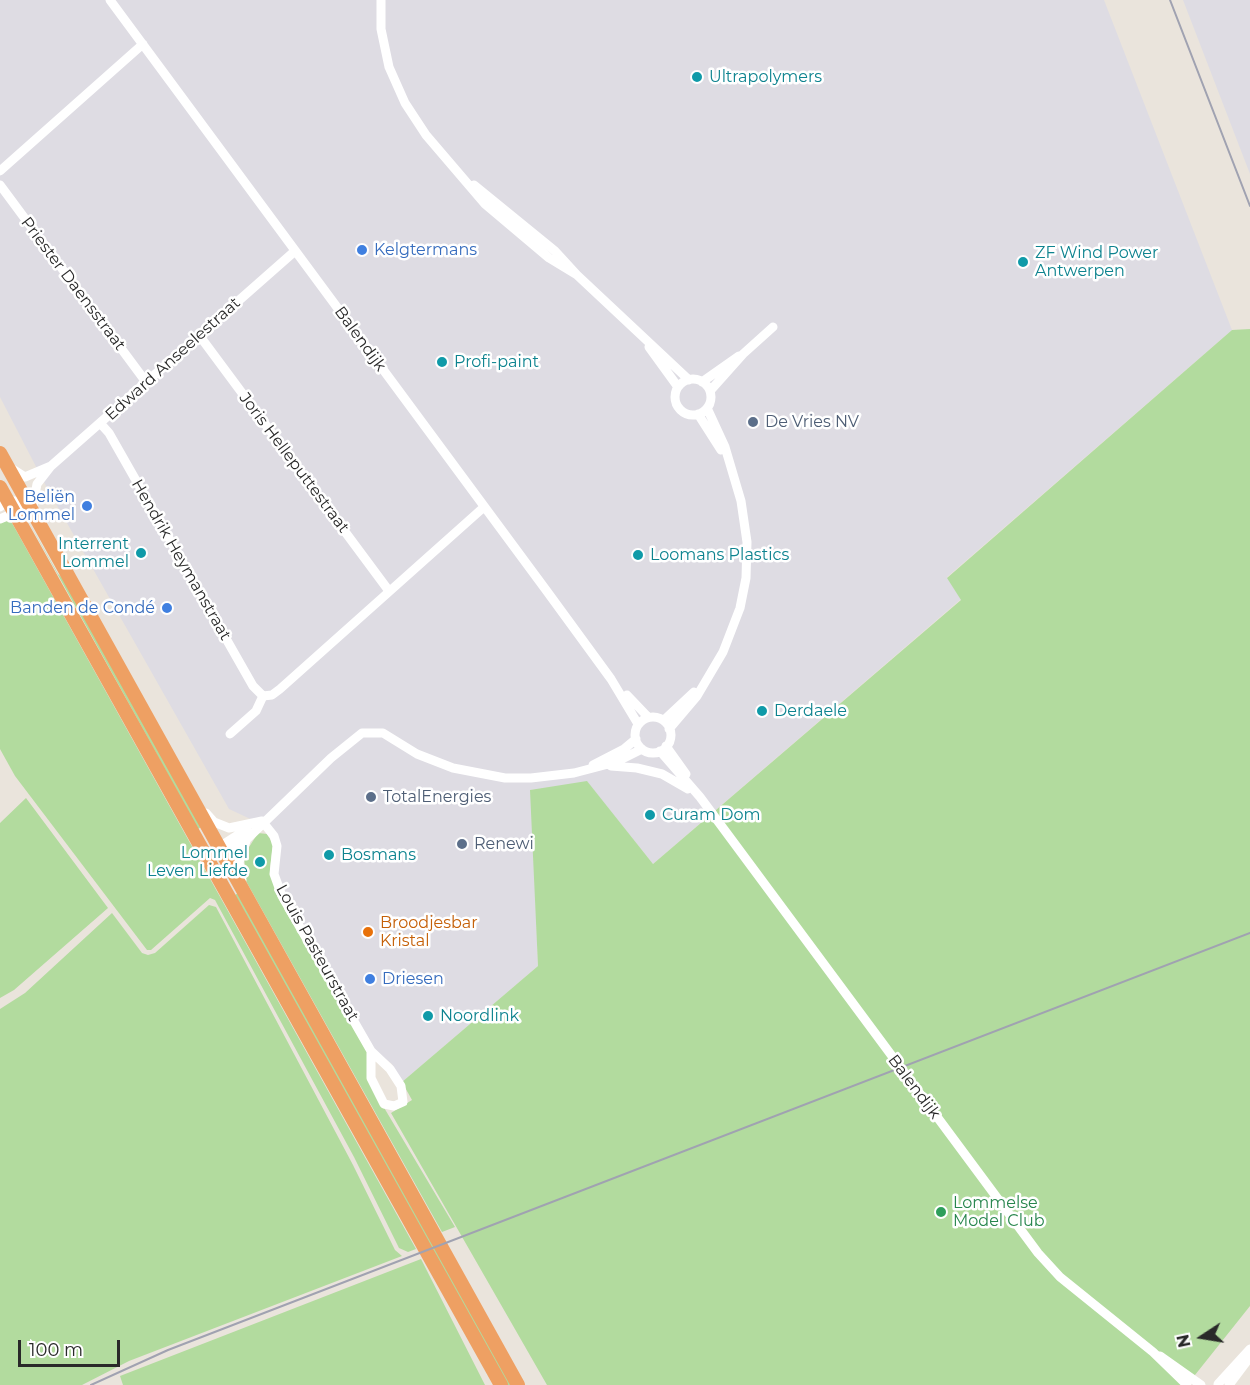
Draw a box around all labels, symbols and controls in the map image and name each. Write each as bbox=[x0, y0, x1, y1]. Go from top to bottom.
place label: Ultrapolymers bbox=[709, 67, 822, 87]
marker: Ultrapolymers bbox=[690, 70, 704, 84]
street label: Priester Daensstraat bbox=[17, 214, 129, 354]
place label: Kelgtermans bbox=[374, 240, 477, 260]
marker: Kelgtermans bbox=[355, 243, 369, 257]
place label: ZF Wind Power Antwerpen bbox=[1035, 243, 1158, 281]
marker: ZF Wind Power Antwerpen bbox=[1016, 255, 1030, 269]
street label: Edward Anseelestraat bbox=[102, 293, 244, 425]
street label: Balendijk bbox=[330, 303, 390, 375]
place label: Profi-paint bbox=[454, 352, 539, 372]
marker: Profi-paint bbox=[435, 355, 449, 369]
street label: Joris Helleputtestraat bbox=[235, 389, 353, 537]
place label: De Vries NV bbox=[765, 412, 859, 432]
marker: De Vries NV bbox=[746, 415, 760, 429]
street label: Hendrik Heymanstraat bbox=[127, 476, 235, 644]
place label: Beliën Lommel bbox=[8, 487, 75, 525]
marker: Beliën Lommel bbox=[80, 499, 94, 513]
place label: Interrent Lommel bbox=[58, 534, 129, 572]
place label: Loomans Plastics bbox=[650, 545, 789, 565]
marker: Interrent Lommel bbox=[134, 546, 148, 560]
marker: Loomans Plastics bbox=[631, 548, 645, 562]
place label: Banden de Condé bbox=[10, 598, 155, 618]
marker: Banden de Condé bbox=[160, 601, 174, 615]
place label: Derdaele bbox=[774, 701, 847, 721]
marker: Derdaele bbox=[755, 704, 769, 718]
place label: TotalEnergies bbox=[383, 787, 491, 807]
marker: TotalEnergies bbox=[364, 790, 378, 804]
place label: Curam Dom bbox=[662, 805, 760, 825]
marker: Curam Dom bbox=[643, 808, 657, 822]
place label: Renewi bbox=[474, 834, 534, 854]
marker: Renewi bbox=[455, 837, 469, 851]
place label: Lommel Leven Liefde bbox=[147, 843, 248, 881]
place label: Bosmans bbox=[341, 845, 416, 865]
marker: Bosmans bbox=[322, 848, 336, 862]
marker: Lommel Leven Liefde bbox=[253, 855, 267, 869]
street label: Louis Pasteurstraat bbox=[271, 881, 363, 1025]
place label: Broodjesbar Kristal bbox=[380, 913, 478, 951]
marker: Broodjesbar Kristal bbox=[361, 925, 375, 939]
place label: Driesen bbox=[382, 969, 444, 989]
marker: Driesen bbox=[363, 972, 377, 986]
place label: Noordlink bbox=[440, 1006, 519, 1026]
marker: Noordlink bbox=[421, 1009, 435, 1023]
street label: Balendijk bbox=[884, 1051, 944, 1123]
place label: Lommelse Model Club bbox=[953, 1193, 1045, 1231]
marker: Lommelse Model Club bbox=[934, 1205, 948, 1219]
north arrow bbox=[1172, 1307, 1232, 1367]
scale bar bbox=[21, 1328, 123, 1366]
text: N bbox=[1173, 1333, 1195, 1349]
text: 100 m bbox=[29, 1339, 83, 1361]

